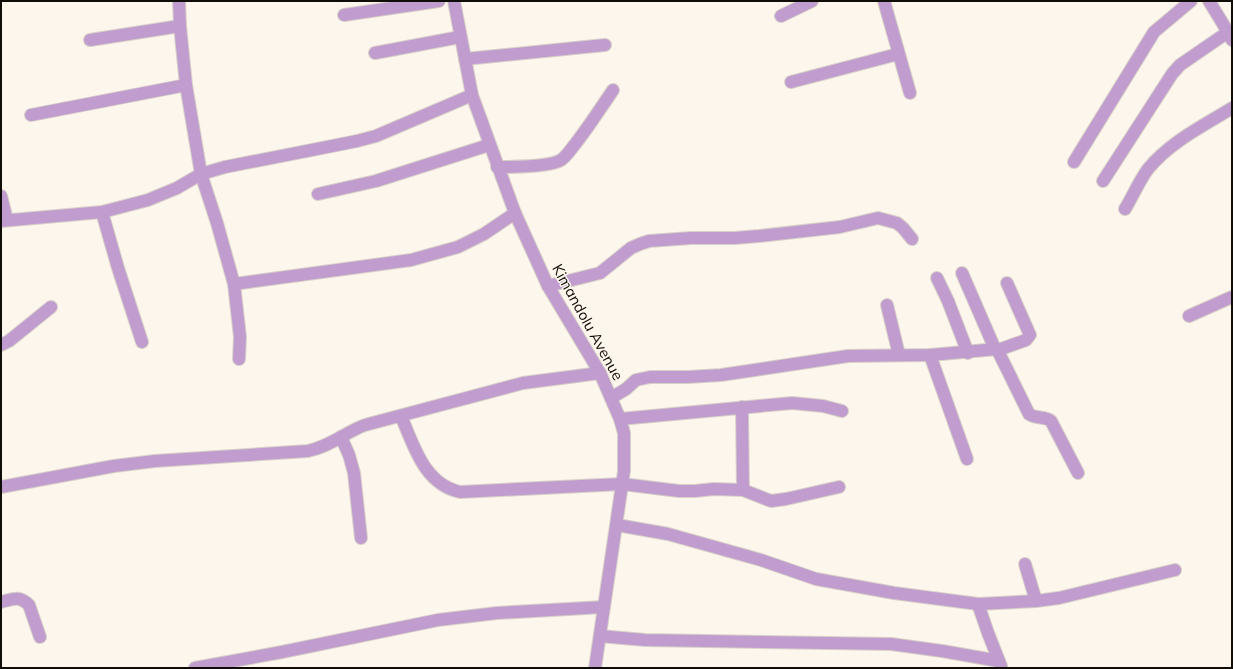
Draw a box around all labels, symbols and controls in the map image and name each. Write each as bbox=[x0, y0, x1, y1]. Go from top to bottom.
street label: Kimandolu Avenue bbox=[548, 261, 628, 383]

